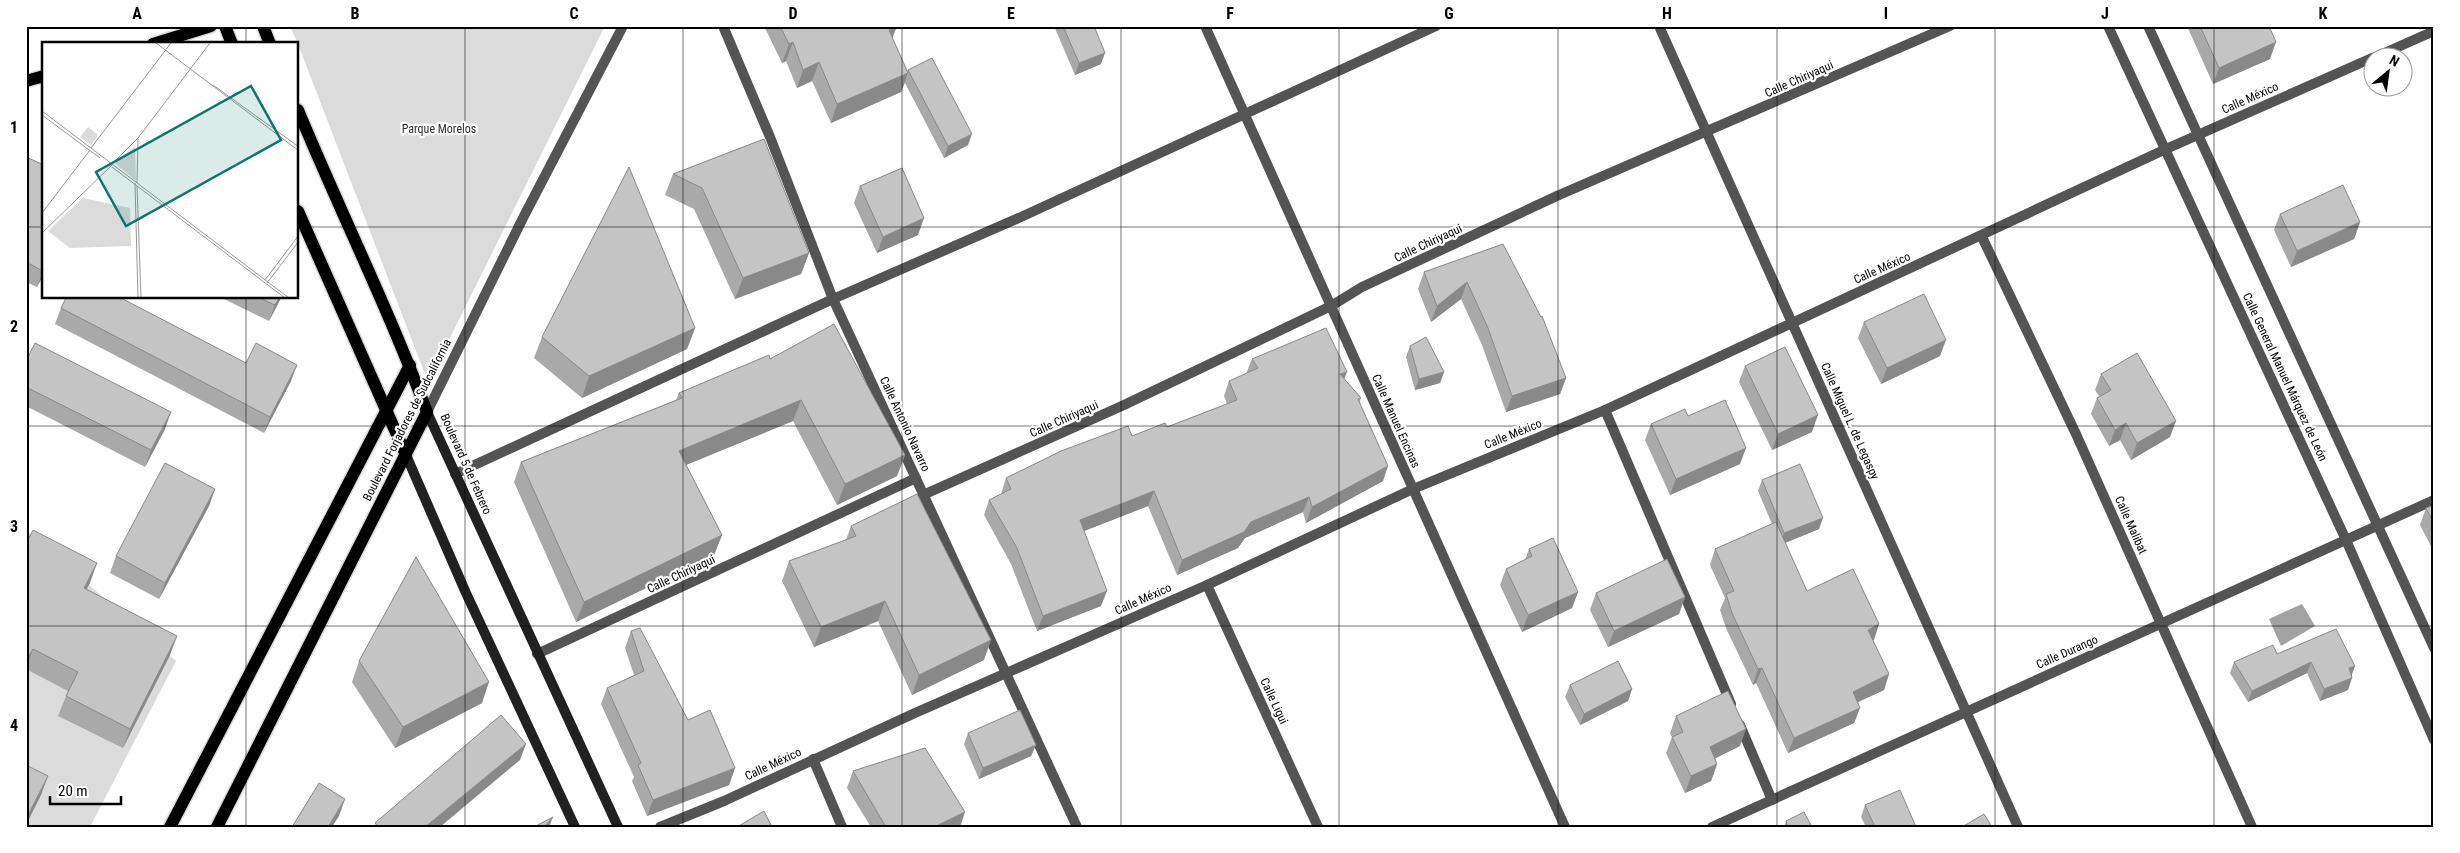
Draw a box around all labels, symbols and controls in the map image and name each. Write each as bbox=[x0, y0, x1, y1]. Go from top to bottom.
text: A bbox=[132, 4, 142, 23]
text: B bbox=[351, 4, 360, 23]
text: C bbox=[569, 4, 579, 23]
text: D bbox=[788, 4, 798, 23]
text: E bbox=[1007, 4, 1015, 23]
text: F bbox=[1226, 4, 1234, 23]
text: G bbox=[1444, 4, 1454, 23]
text: H bbox=[1662, 4, 1672, 23]
text: I bbox=[1884, 4, 1888, 23]
text: J bbox=[2101, 4, 2109, 23]
text: K bbox=[2319, 4, 2328, 23]
inset map bbox=[42, 42, 299, 299]
north arrow bbox=[2362, 48, 2412, 98]
text: N bbox=[2387, 52, 2402, 70]
street label: Calle Chiriyaqui bbox=[1763, 58, 1835, 100]
street label: Calle México bbox=[2219, 79, 2281, 117]
text: 1 bbox=[10, 118, 18, 137]
park label: Parque Morelos bbox=[402, 122, 476, 136]
street label: Calle Chiriyaqui bbox=[1392, 221, 1464, 265]
street label: Calle México bbox=[1851, 249, 1913, 287]
street label: Calle General Manuel Márquez de León bbox=[2240, 291, 2330, 464]
text: 2 bbox=[10, 317, 18, 336]
street label: Boulevard Forjadores de Sudcalifornia bbox=[360, 337, 454, 503]
street label: Calle Miguel L. de Legaspy bbox=[1818, 360, 1882, 482]
street label: Calle Manuel Encinas bbox=[1369, 372, 1423, 470]
street label: Calle Antonio Navarro bbox=[877, 374, 933, 474]
street label: Calle Chiriyaqui bbox=[1028, 398, 1100, 440]
street label: Boulevard 5 de Febrero bbox=[438, 412, 494, 516]
street label: Calle México bbox=[1482, 416, 1544, 452]
street label: Calle Malibat bbox=[2112, 494, 2150, 557]
text: 3 bbox=[10, 517, 18, 536]
street label: Calle Chiriyaqui bbox=[645, 552, 717, 596]
street label: Calle México bbox=[1112, 580, 1174, 618]
street label: Calle Durango bbox=[2034, 632, 2100, 672]
street label: Calle Ligui bbox=[1257, 676, 1291, 726]
text: 4 bbox=[10, 716, 18, 735]
street label: Calle México bbox=[743, 745, 803, 783]
scale bar bbox=[50, 773, 121, 805]
text: 20 m bbox=[58, 782, 88, 800]

